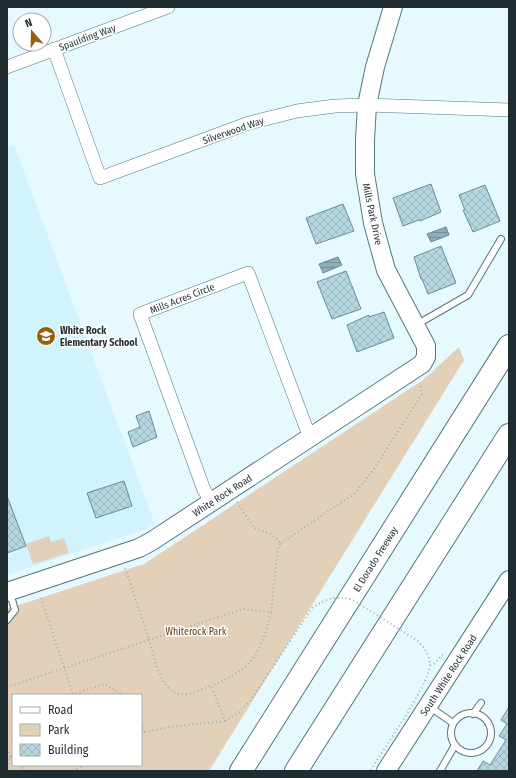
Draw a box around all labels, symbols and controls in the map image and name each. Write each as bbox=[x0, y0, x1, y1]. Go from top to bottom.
north arrow bbox=[12, 12, 52, 52]
text: N bbox=[23, 16, 34, 30]
street label: Spaulding Way bbox=[57, 22, 118, 54]
street label: Silverwood Way bbox=[201, 115, 266, 147]
street label: Mills Park Drive bbox=[360, 182, 384, 246]
street label: Mills Acres Circle bbox=[148, 281, 217, 317]
school or university icon: White Rock Elementary School bbox=[35, 325, 57, 347]
place label: White Rock Elementary School bbox=[60, 325, 138, 349]
street label: White Rock Road bbox=[191, 472, 254, 519]
street label: El Dorado Freeway bbox=[351, 524, 401, 594]
park label: Whiterock Park bbox=[166, 626, 227, 638]
street label: South White Rock Road bbox=[418, 633, 480, 718]
legend bbox=[12, 694, 142, 766]
text: Road bbox=[48, 703, 73, 717]
text: Park bbox=[48, 723, 70, 737]
text: Building bbox=[48, 743, 89, 757]

